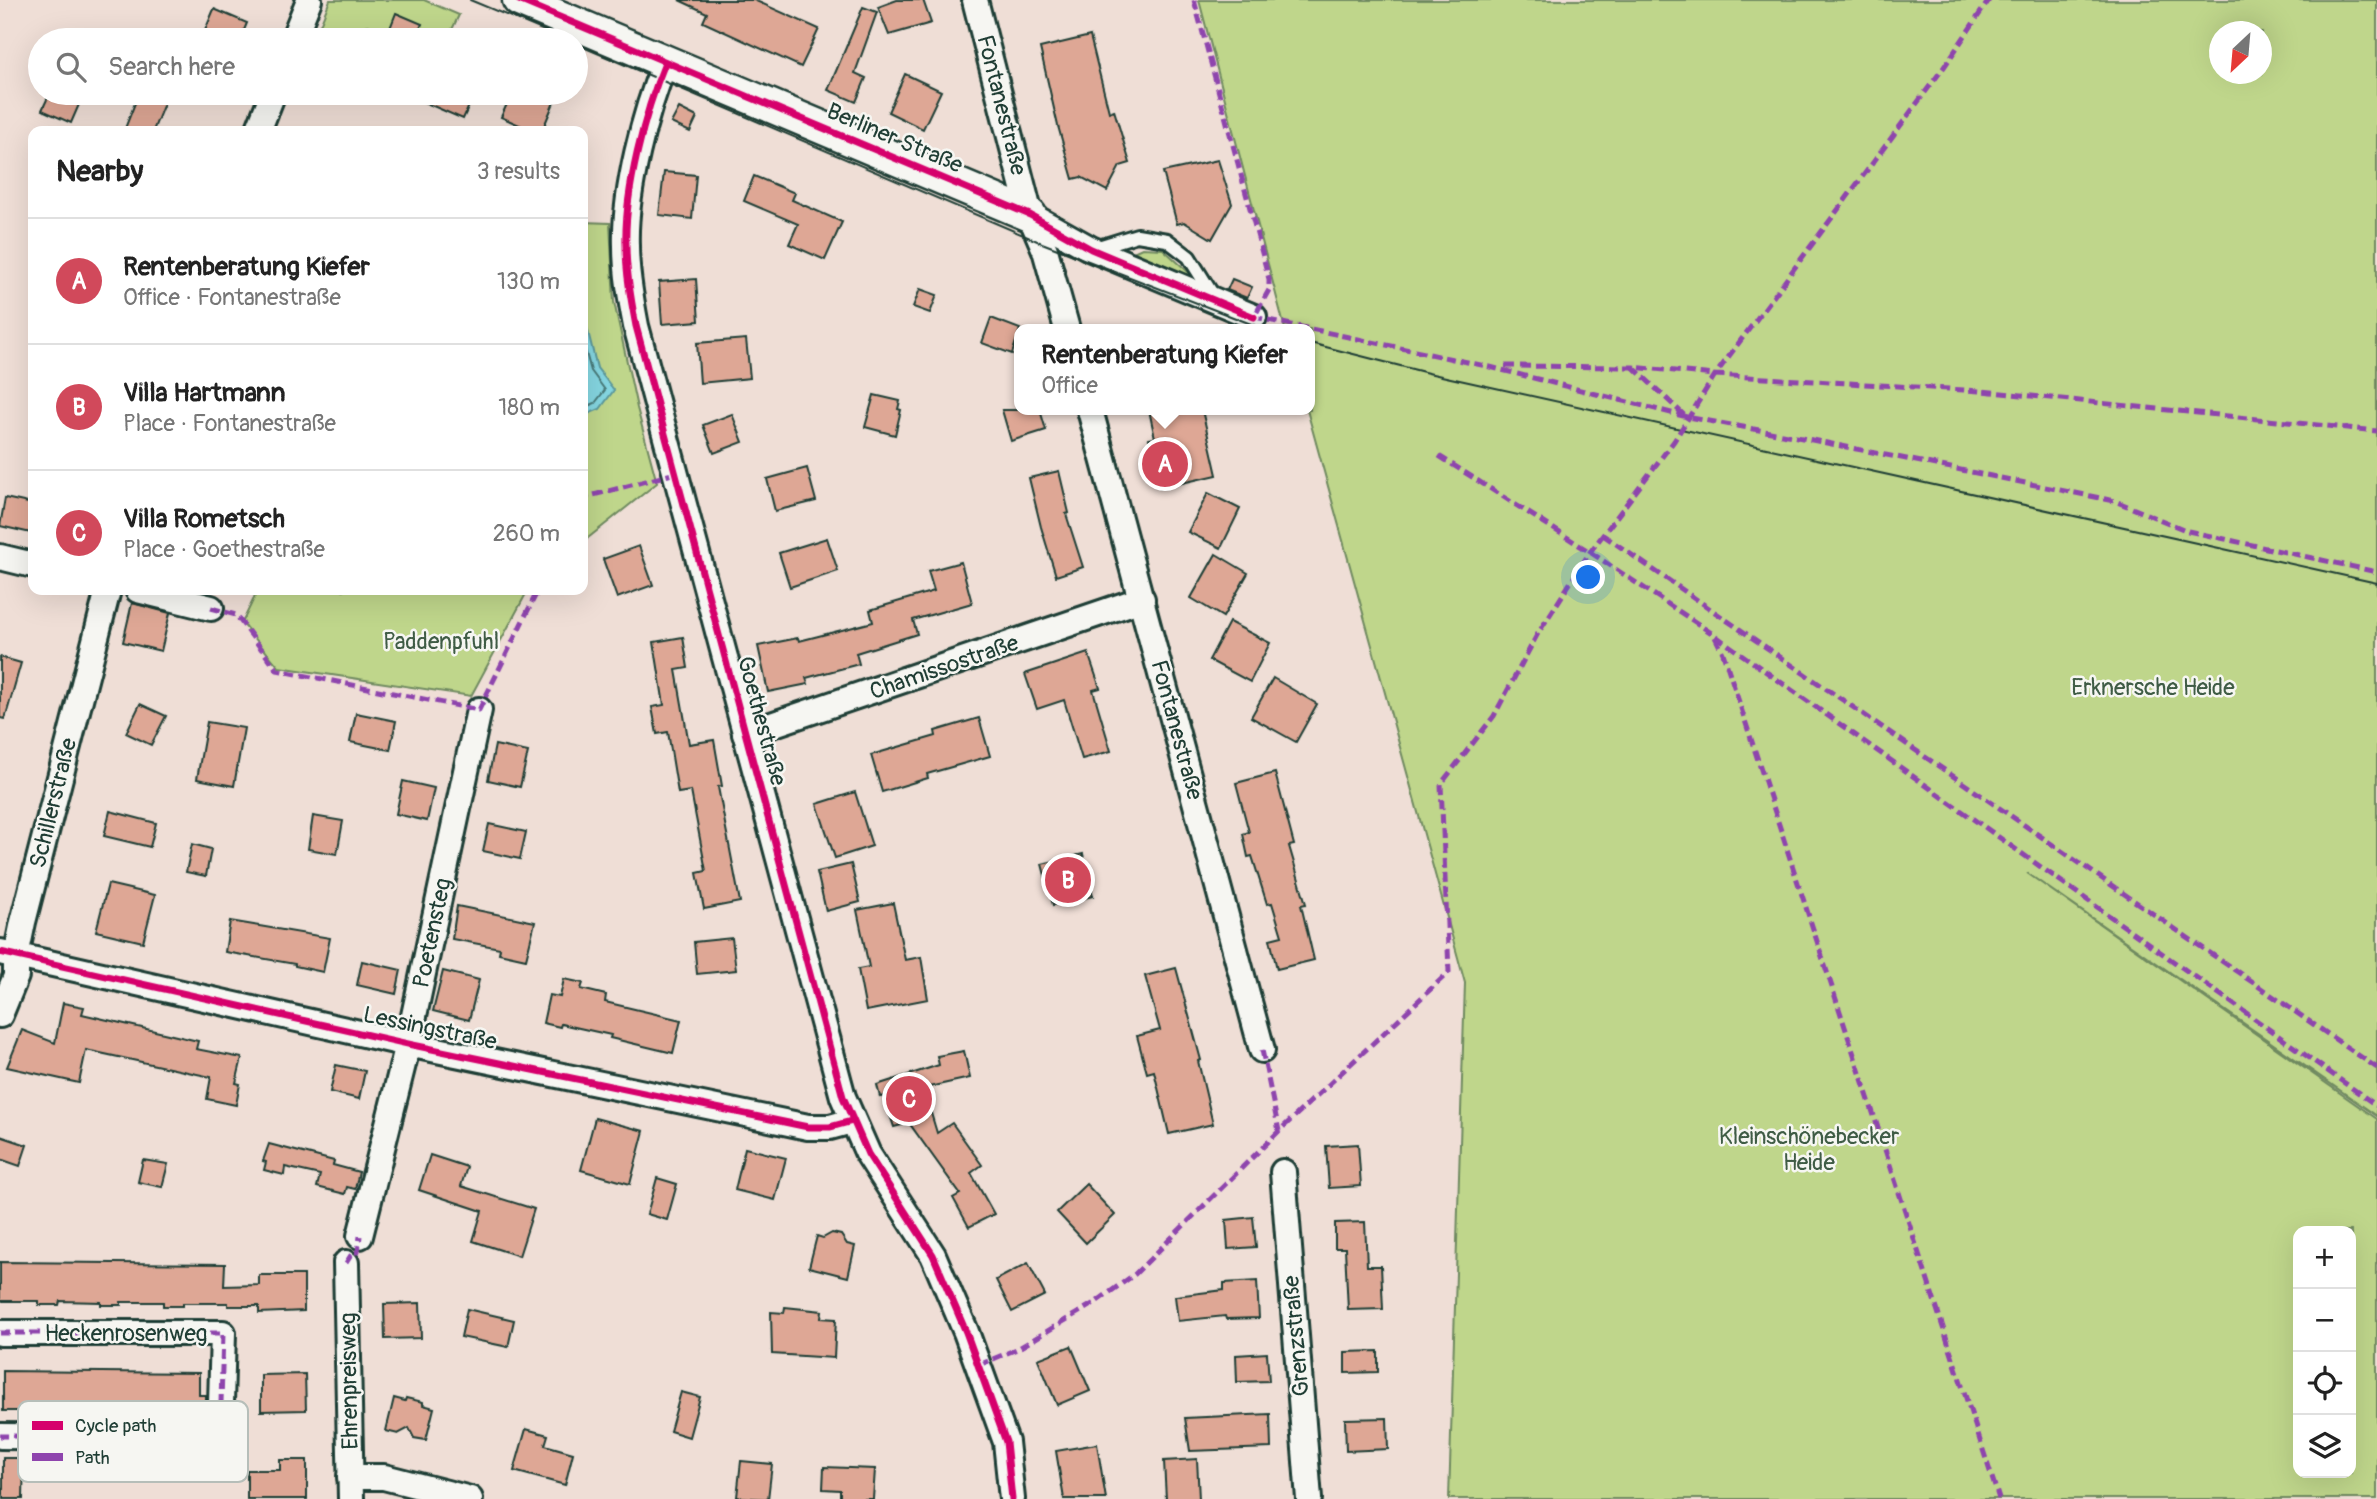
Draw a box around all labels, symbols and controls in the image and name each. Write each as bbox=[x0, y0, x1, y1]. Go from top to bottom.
north arrow bbox=[2209, 21, 2272, 84]
search box bbox=[28, 28, 588, 105]
street label: Fontanestraße bbox=[971, 32, 1034, 179]
icon: search bbox=[52, 48, 90, 86]
text: Search here bbox=[108, 51, 235, 83]
street label: Berliner Straße bbox=[823, 96, 968, 180]
text: Nearby bbox=[56, 153, 143, 190]
text: 3 results bbox=[477, 157, 560, 186]
text: Rentenberatung Kiefer bbox=[123, 251, 370, 283]
text: A bbox=[72, 267, 86, 296]
text: 130 m bbox=[497, 267, 560, 296]
text: Office · Fontanestraße bbox=[123, 283, 341, 312]
popup bbox=[1014, 324, 1315, 415]
text: Rentenberatung Kiefer bbox=[1041, 339, 1288, 371]
text: Office bbox=[1041, 371, 1098, 400]
text: Villa Hartmann bbox=[123, 377, 285, 409]
text: B bbox=[72, 393, 86, 422]
text: 180 m bbox=[498, 393, 560, 422]
text: Place · Fontanestraße bbox=[123, 409, 336, 438]
pin: A bbox=[1142, 438, 1188, 490]
text: Villa Rometsch bbox=[123, 503, 285, 535]
text: C bbox=[72, 519, 86, 548]
text: 260 m bbox=[493, 519, 560, 548]
text: Place · Goethestraße bbox=[123, 535, 325, 564]
your location bbox=[1571, 560, 1605, 594]
park label: Paddenpfuhl bbox=[383, 627, 499, 656]
street label: Chamissostraße bbox=[866, 628, 1023, 706]
street label: Goethestraße bbox=[731, 653, 793, 789]
street label: Fontanestraße bbox=[1144, 657, 1210, 804]
park label: Erknersche Heide bbox=[2071, 673, 2235, 702]
street label: Schillerstraße bbox=[23, 734, 83, 871]
pin: B bbox=[1045, 854, 1091, 906]
street label: Poetensteg bbox=[406, 875, 458, 991]
street label: Lessingstraße bbox=[361, 1000, 500, 1056]
pin: C bbox=[886, 1073, 932, 1125]
park label: Kleinschönebecker Heide bbox=[1719, 1122, 1899, 1177]
map controls bbox=[2293, 1226, 2356, 1478]
button: + bbox=[2293, 1226, 2356, 1289]
street label: Grenzstraße bbox=[1276, 1274, 1316, 1398]
button: − bbox=[2293, 1289, 2356, 1352]
street label: Ehrenpreisweg bbox=[333, 1312, 365, 1450]
street label: Heckenrosenweg bbox=[45, 1319, 207, 1348]
button: locate bbox=[2293, 1352, 2356, 1415]
legend bbox=[18, 1401, 248, 1482]
text: Cycle path bbox=[75, 1414, 156, 1438]
button: layers bbox=[2293, 1415, 2356, 1478]
text: Path bbox=[75, 1446, 110, 1470]

